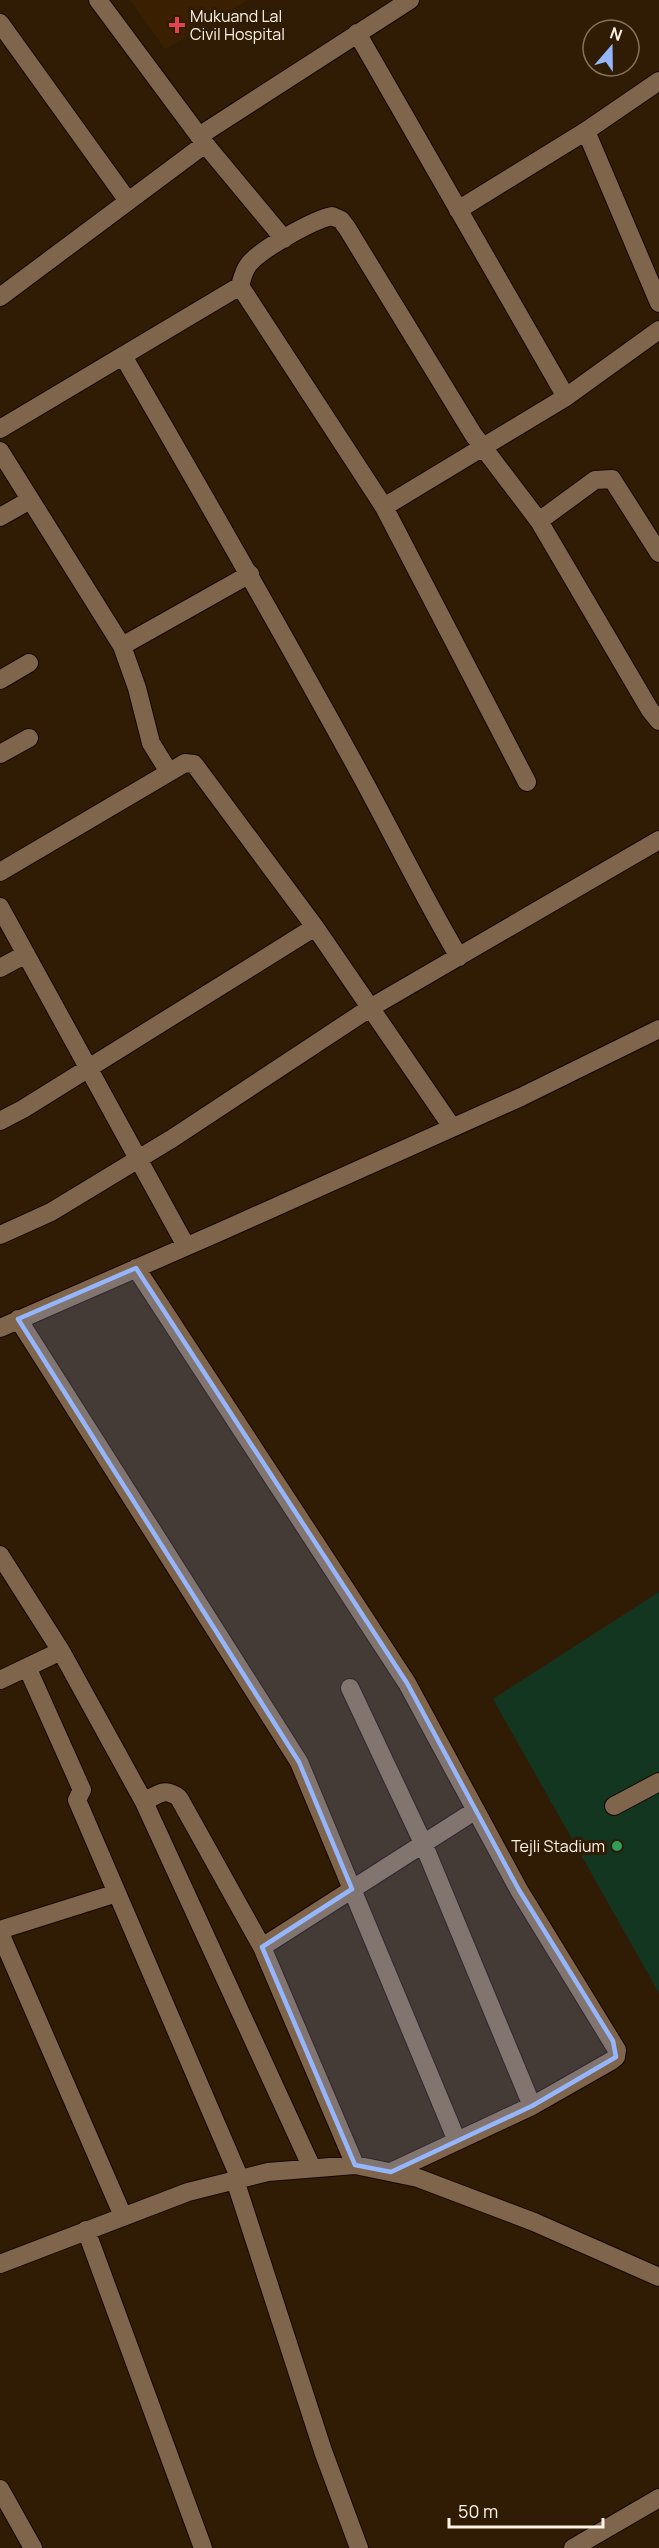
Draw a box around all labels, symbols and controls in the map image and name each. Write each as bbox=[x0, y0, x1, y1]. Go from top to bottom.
place label: Mukuand Lal Civil Hospital bbox=[190, 5, 285, 45]
marker: Mukuand Lal Civil Hospital bbox=[168, 16, 186, 34]
north arrow bbox=[581, 18, 641, 78]
text: N bbox=[607, 22, 625, 46]
place label: Tejli Stadium bbox=[511, 1835, 605, 1857]
marker: Tejli Stadium bbox=[610, 1839, 624, 1853]
scale bar bbox=[449, 2491, 604, 2529]
text: 50 m bbox=[458, 2499, 498, 2523]

